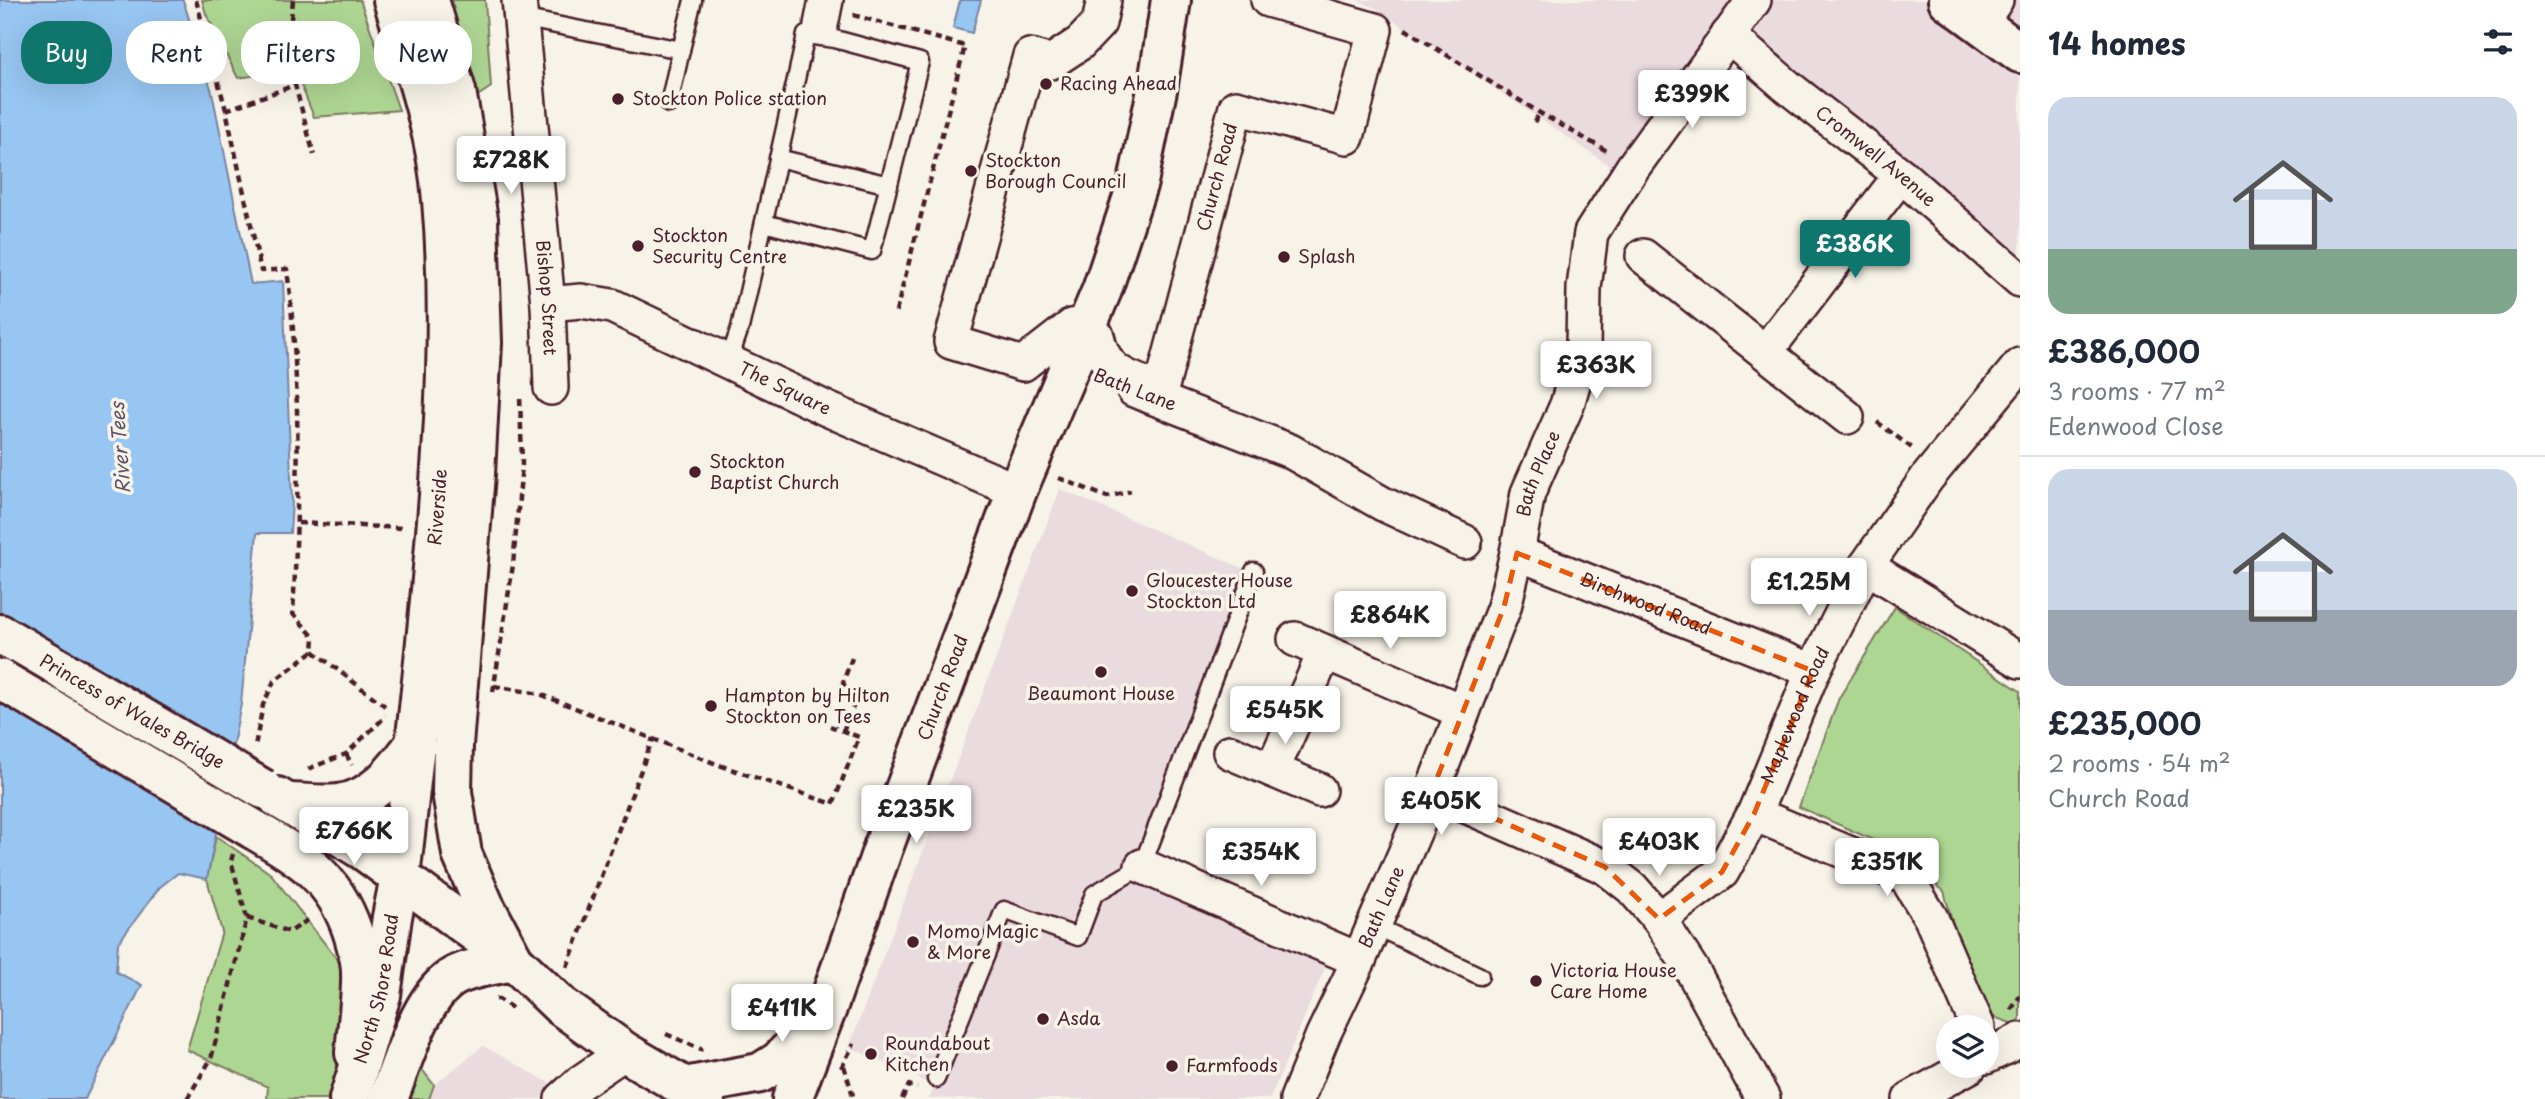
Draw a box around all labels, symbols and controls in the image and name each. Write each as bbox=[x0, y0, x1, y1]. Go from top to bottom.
text: 14 homes bbox=[2048, 20, 2186, 65]
chip: Buy bbox=[21, 21, 112, 84]
chip: Rent bbox=[126, 21, 227, 84]
chip: Filters bbox=[241, 21, 360, 84]
chip: New bbox=[374, 21, 472, 84]
icon: filters bbox=[2479, 23, 2517, 61]
place label: Racing Ahead bbox=[1060, 69, 1177, 96]
pin: £399K bbox=[1643, 71, 1741, 130]
text: £399K bbox=[1654, 75, 1730, 110]
marker: Racing Ahead bbox=[1038, 76, 1054, 92]
place label: Stockton Police station bbox=[632, 84, 827, 111]
marker: Stockton Police station bbox=[610, 91, 626, 107]
street label: Cromwell Avenue bbox=[1810, 98, 1943, 212]
street label: Church Road bbox=[1189, 120, 1243, 234]
pin: £728K bbox=[462, 136, 560, 196]
text: £728K bbox=[473, 141, 549, 176]
icon: home bbox=[2220, 142, 2346, 268]
place label: Stockton Borough Council bbox=[985, 146, 1126, 194]
marker: Stockton Borough Council bbox=[963, 163, 979, 179]
pin: £386K bbox=[1806, 220, 1904, 280]
place label: Stockton Security Centre bbox=[652, 221, 787, 269]
text: £386K bbox=[1816, 225, 1894, 260]
marker: Stockton Security Centre bbox=[630, 238, 646, 254]
street label: Bishop Street bbox=[530, 239, 565, 356]
place label: Splash bbox=[1298, 242, 1356, 269]
marker: Splash bbox=[1276, 249, 1292, 265]
text: £386,000 bbox=[2048, 328, 2200, 373]
pin: £363K bbox=[1547, 342, 1645, 401]
text: £363K bbox=[1556, 346, 1636, 381]
street label: The Square bbox=[735, 354, 836, 421]
street label: Bath Lane bbox=[1090, 360, 1181, 417]
text: 3 rooms · 77 m² bbox=[2048, 373, 2226, 408]
water label: River Tees bbox=[102, 399, 136, 495]
text: Edenwood Close bbox=[2048, 408, 2223, 443]
street label: Bath Place bbox=[1509, 426, 1566, 519]
place label: Stockton Baptist Church bbox=[709, 447, 839, 495]
marker: Stockton Baptist Church bbox=[687, 464, 703, 480]
street label: Riverside bbox=[420, 468, 453, 547]
icon: home bbox=[2220, 514, 2346, 640]
pin: £1.25M bbox=[1752, 558, 1866, 618]
text: £1.25M bbox=[1767, 563, 1851, 598]
street label: Birchwood Road bbox=[1576, 564, 1715, 641]
place label: Gloucester House Stockton Ltd bbox=[1146, 566, 1293, 614]
marker: Gloucester House Stockton Ltd bbox=[1124, 583, 1140, 599]
pin: £864K bbox=[1341, 592, 1439, 651]
text: £864K bbox=[1350, 596, 1430, 631]
street label: Church Road bbox=[910, 631, 974, 744]
street label: Maplewood Road bbox=[1753, 641, 1835, 787]
street label: Princess of Wales Bridge bbox=[35, 647, 230, 775]
marker: Beaumont House bbox=[1093, 664, 1109, 680]
place label: Beaumont House bbox=[1027, 679, 1175, 706]
place label: Hampton by Hilton Stockton on Tees bbox=[725, 681, 890, 729]
pin: £545K bbox=[1236, 686, 1334, 746]
text: £545K bbox=[1246, 691, 1324, 726]
marker: Hampton by Hilton Stockton on Tees bbox=[703, 698, 719, 714]
text: £235,000 bbox=[2048, 700, 2201, 745]
text: 2 rooms · 54 m² bbox=[2048, 745, 2231, 780]
pin: £405K bbox=[1392, 778, 1490, 837]
text: Church Road bbox=[2048, 780, 2190, 815]
text: £405K bbox=[1401, 782, 1481, 817]
pin: £235K bbox=[867, 786, 965, 845]
text: £235K bbox=[877, 790, 955, 825]
pin: £766K bbox=[305, 808, 403, 867]
text: £766K bbox=[315, 812, 393, 847]
pin: £403K bbox=[1610, 818, 1708, 878]
text: £403K bbox=[1619, 823, 1699, 858]
pin: £354K bbox=[1212, 828, 1310, 888]
text: £354K bbox=[1222, 833, 1300, 868]
pin: £351K bbox=[1838, 838, 1936, 898]
text: £351K bbox=[1851, 843, 1923, 878]
street label: Bath Lane bbox=[1351, 861, 1410, 952]
street label: North Shore Road bbox=[346, 912, 404, 1067]
place label: Momo Magic & More bbox=[927, 917, 1039, 965]
marker: Momo Magic & More bbox=[905, 934, 921, 950]
place label: Victoria House Care Home bbox=[1550, 956, 1677, 1004]
marker: Victoria House Care Home bbox=[1528, 973, 1544, 989]
pin: £411K bbox=[733, 984, 831, 1044]
text: £411K bbox=[747, 989, 817, 1024]
place label: Asda bbox=[1057, 1004, 1100, 1031]
marker: Asda bbox=[1035, 1011, 1051, 1027]
map controls bbox=[1936, 1015, 1999, 1078]
button: layers bbox=[1936, 1015, 1999, 1078]
place label: Roundabout Kitchen bbox=[885, 1029, 990, 1077]
marker: Roundabout Kitchen bbox=[863, 1046, 879, 1062]
place label: Farmfoods bbox=[1186, 1051, 1278, 1078]
marker: Farmfoods bbox=[1164, 1058, 1180, 1074]

